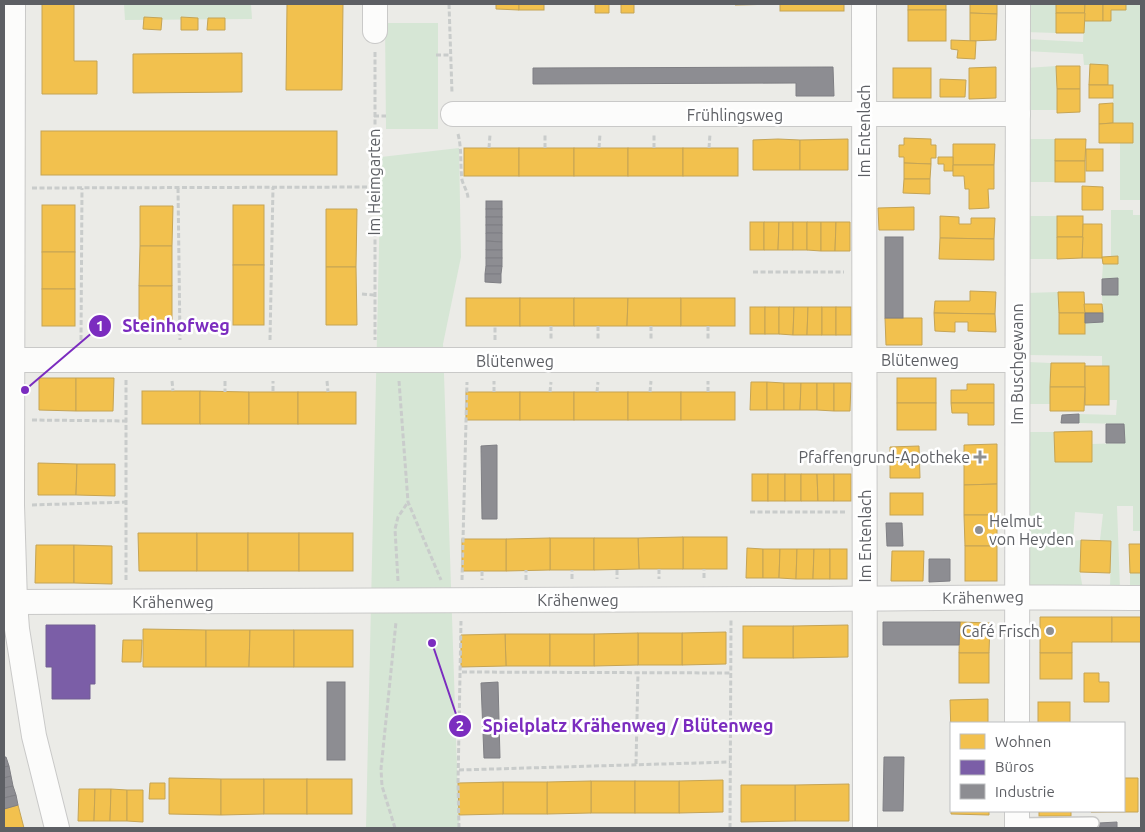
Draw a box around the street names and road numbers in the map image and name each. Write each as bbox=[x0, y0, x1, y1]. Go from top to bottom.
street label: Im Entenlach bbox=[855, 85, 873, 177]
street label: Frühlingsweg bbox=[687, 106, 783, 124]
street label: Im Heimgarten bbox=[365, 129, 383, 235]
street label: Im Buschgewann bbox=[1008, 303, 1026, 425]
street label: Blütenweg bbox=[881, 351, 959, 369]
street label: Blütenweg bbox=[476, 352, 554, 370]
street label: Im Entenlach bbox=[856, 490, 874, 582]
street label: Krähenweg bbox=[942, 587, 1024, 607]
street label: Krähenweg bbox=[537, 591, 619, 609]
street label: Krähenweg bbox=[132, 593, 214, 611]

